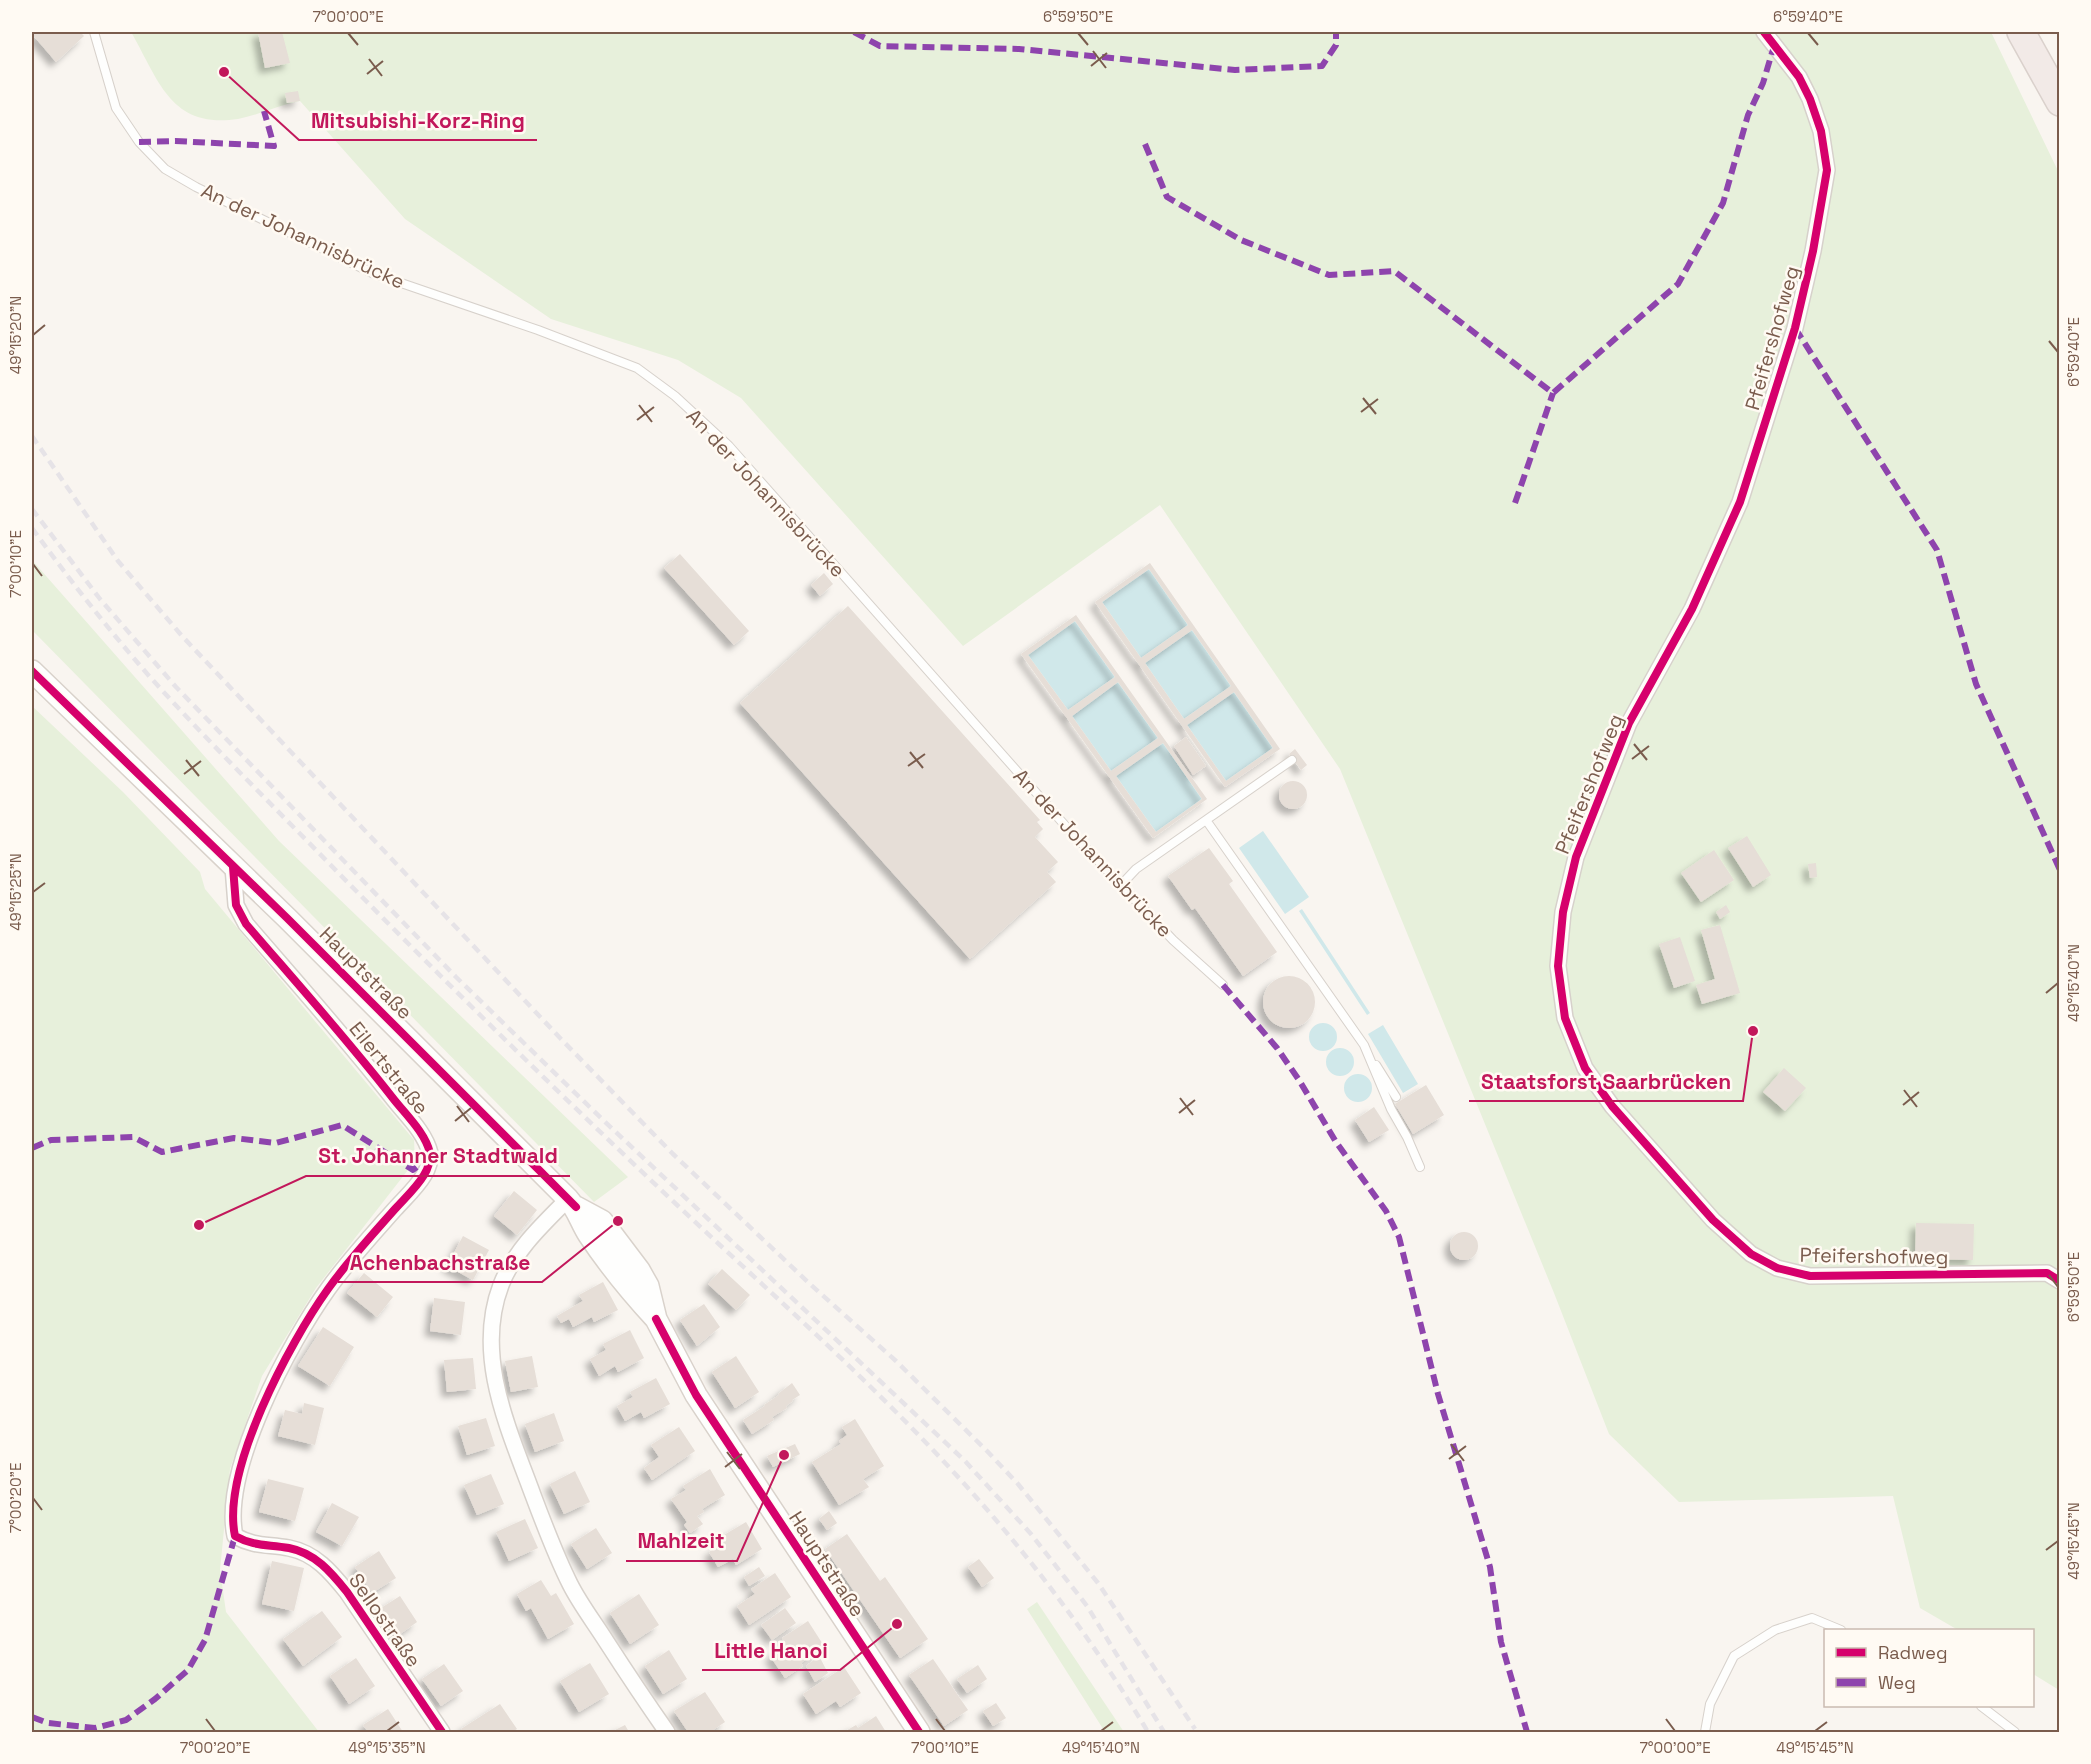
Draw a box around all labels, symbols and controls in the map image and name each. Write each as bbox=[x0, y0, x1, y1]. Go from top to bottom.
text: 7°00'00"E bbox=[312, 7, 384, 26]
text: 6°59'50"E bbox=[1043, 7, 1113, 26]
text: 6°59'40"E bbox=[1773, 7, 1843, 26]
callout: Mitsubishi-Korz-Ring bbox=[299, 101, 537, 140]
text: Mitsubishi-Korz-Ring bbox=[311, 107, 525, 134]
street label: An der Johannisbrücke bbox=[197, 177, 409, 295]
street label: Pfeifershofweg bbox=[1739, 263, 1805, 413]
text: 49°15'20"N bbox=[6, 296, 25, 374]
text: 6°59'40"E bbox=[2064, 317, 2083, 387]
street label: An der Johannisbrücke bbox=[681, 403, 851, 583]
text: 7°00'10"E bbox=[6, 530, 25, 598]
street label: Pfeifershofweg bbox=[1549, 710, 1629, 858]
street label: An der Johannisbrücke bbox=[1008, 763, 1178, 943]
text: 49°15'25"N bbox=[6, 853, 25, 931]
street label: Hauptstraße bbox=[314, 921, 418, 1025]
text: 49°15'40"N bbox=[2064, 944, 2083, 1022]
street label: Eilertstraße bbox=[344, 1016, 434, 1120]
callout: Staatsforst Saarbrücken bbox=[1469, 1062, 1743, 1101]
text: Staatsforst Saarbrücken bbox=[1481, 1068, 1731, 1095]
callout: St. Johanner Stadtwald bbox=[306, 1137, 570, 1176]
text: St. Johanner Stadtwald bbox=[318, 1142, 558, 1169]
street label: Pfeifershofweg bbox=[1799, 1242, 1949, 1270]
callout: Achenbachstraße bbox=[338, 1243, 542, 1282]
text: Achenbachstraße bbox=[350, 1249, 530, 1276]
text: 6°59'50"E bbox=[2064, 1252, 2083, 1322]
text: 7°00'20"E bbox=[6, 1463, 25, 1533]
text: 49°15'45"N bbox=[2064, 1502, 2083, 1580]
street label: Hauptstraße bbox=[783, 1506, 871, 1622]
callout: Mahlzeit bbox=[626, 1522, 737, 1561]
text: Mahlzeit bbox=[637, 1527, 725, 1554]
street label: Sellostraße bbox=[343, 1568, 427, 1672]
legend bbox=[1824, 1629, 2034, 1707]
callout: Little Hanoi bbox=[702, 1631, 840, 1670]
text: Little Hanoi bbox=[714, 1637, 828, 1664]
text: Radweg bbox=[1878, 1641, 1948, 1664]
text: Weg bbox=[1878, 1671, 1916, 1694]
text: 7°00'20"E bbox=[180, 1738, 250, 1757]
text: 49°15'35"N bbox=[348, 1738, 426, 1757]
text: 7°00'10"E bbox=[911, 1738, 979, 1757]
text: 49°15'40"N bbox=[1062, 1738, 1140, 1757]
text: 7°00'00"E bbox=[1639, 1738, 1711, 1757]
text: 49°15'45"N bbox=[1776, 1738, 1854, 1757]

